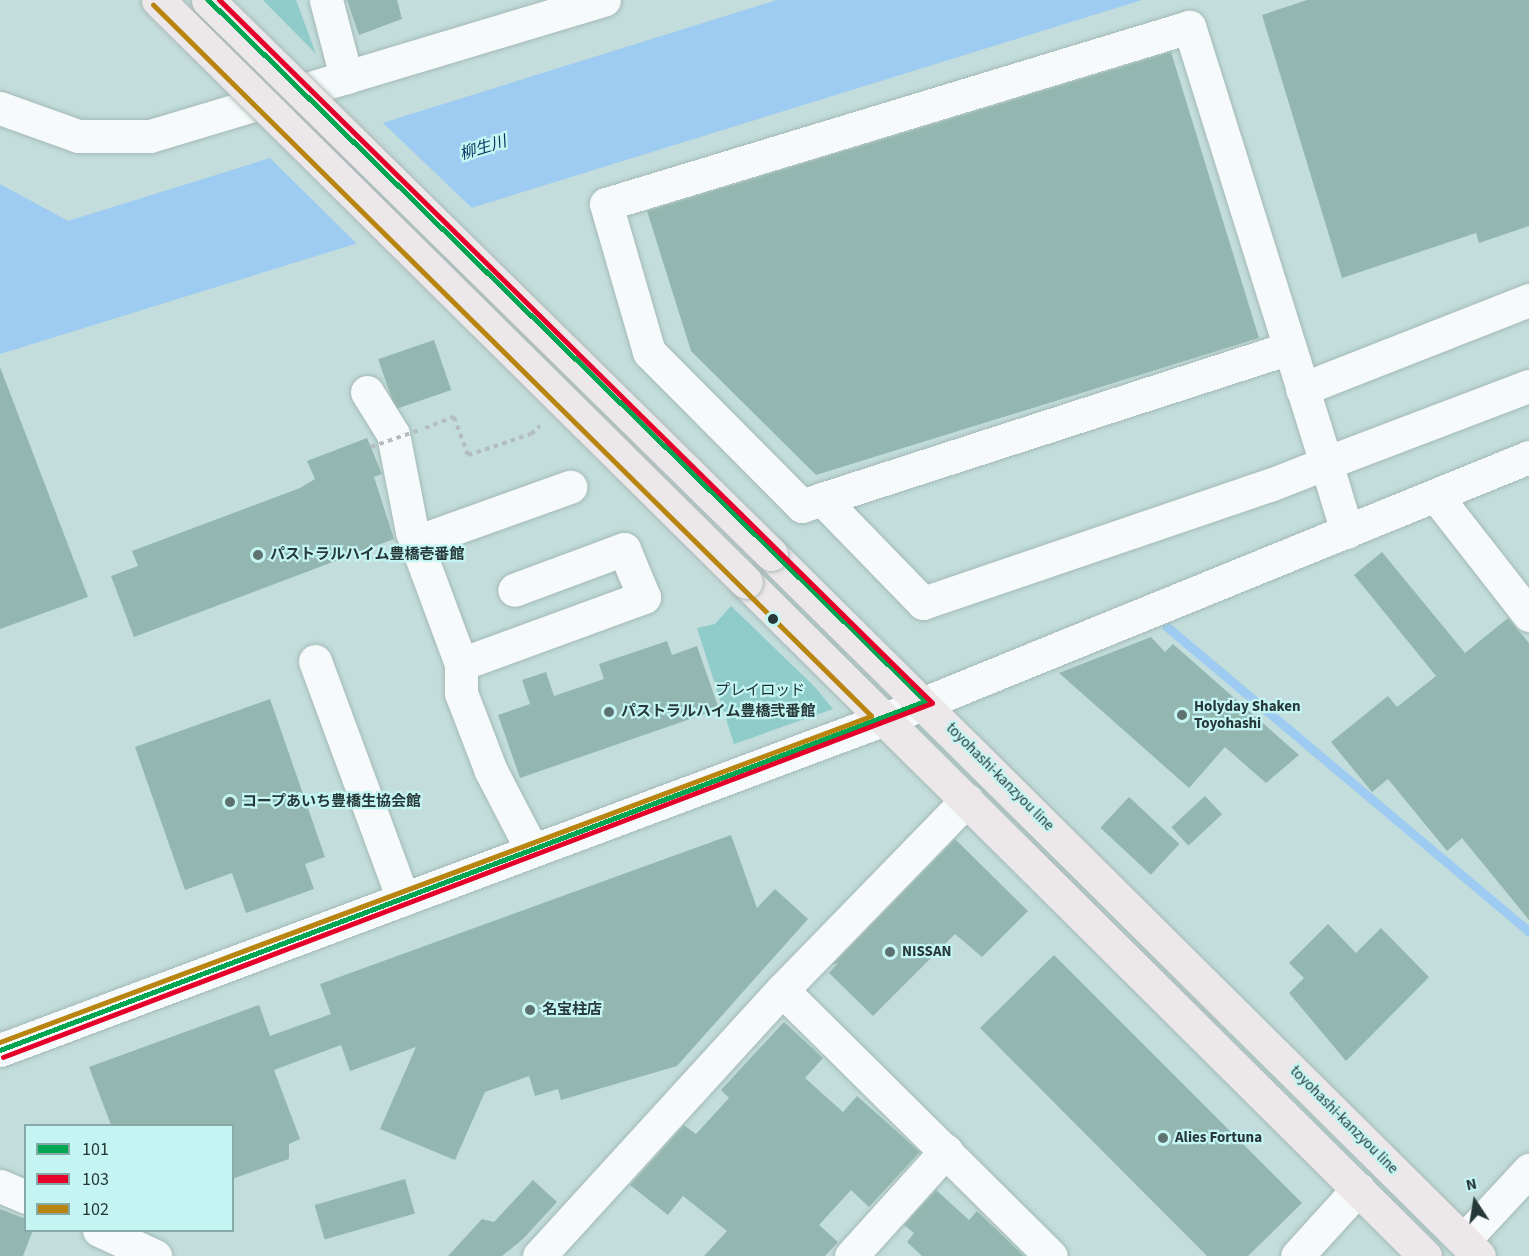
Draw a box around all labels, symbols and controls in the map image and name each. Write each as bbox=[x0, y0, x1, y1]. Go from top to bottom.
water label: 柳生川 bbox=[457, 132, 509, 164]
place label: パストラルハイム豊橋壱番館 bbox=[270, 546, 465, 564]
marker: パストラルハイム豊橋壱番館 bbox=[251, 548, 265, 562]
unlabelled marker bbox=[767, 613, 779, 625]
park label: プレイロッド bbox=[715, 682, 805, 700]
place label: Holyday Shaken Toyohashi bbox=[1194, 697, 1301, 732]
place label: パストラルハイム豊橋弐番館 bbox=[621, 703, 816, 721]
marker: パストラルハイム豊橋弐番館 bbox=[602, 705, 616, 719]
marker: Holyday Shaken Toyohashi bbox=[1175, 708, 1189, 722]
street label: toyohashi-kanzyou line bbox=[942, 719, 1058, 835]
place label: コープあいち豊橋生協会館 bbox=[242, 793, 422, 811]
marker: コープあいち豊橋生協会館 bbox=[223, 795, 237, 809]
place label: NISSAN bbox=[902, 943, 951, 961]
marker: NISSAN bbox=[883, 945, 897, 959]
place label: 名宝柱店 bbox=[542, 1001, 602, 1019]
marker: 名宝柱店 bbox=[523, 1003, 537, 1017]
street label: toyohashi-kanzyou line bbox=[1286, 1062, 1402, 1178]
legend bbox=[24, 1124, 234, 1232]
place label: Alies Fortuna bbox=[1175, 1129, 1262, 1147]
marker: Alies Fortuna bbox=[1156, 1131, 1170, 1145]
text: 101 bbox=[82, 1137, 109, 1162]
text: 103 bbox=[82, 1167, 109, 1192]
north arrow bbox=[1445, 1172, 1505, 1232]
text: N bbox=[1464, 1173, 1479, 1196]
text: 102 bbox=[82, 1197, 109, 1222]

